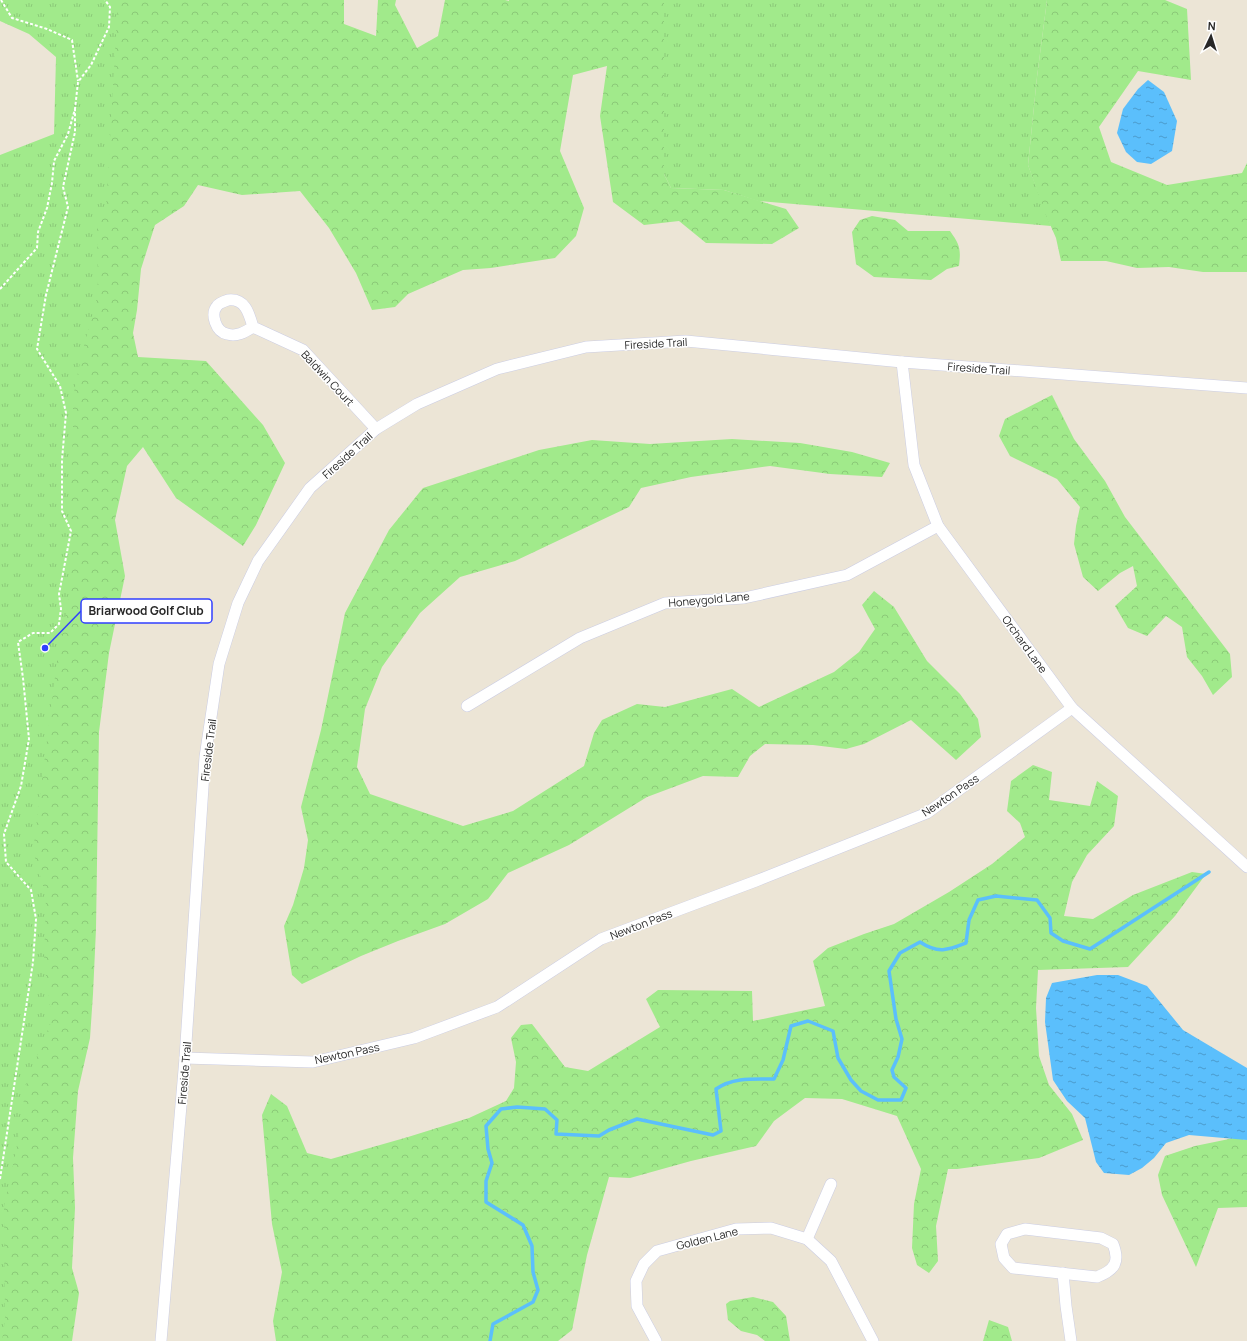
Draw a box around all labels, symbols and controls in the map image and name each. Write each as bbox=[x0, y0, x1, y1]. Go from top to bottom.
north arrow bbox=[1191, 16, 1231, 56]
text: N bbox=[1207, 18, 1216, 33]
street label: Fireside Trail bbox=[624, 334, 688, 352]
street label: Baldwin Court bbox=[298, 347, 358, 409]
street label: Fireside Trail bbox=[947, 358, 1011, 378]
street label: Fireside Trail bbox=[319, 428, 375, 482]
street label: Honeygold Lane bbox=[668, 588, 751, 610]
callout: Briarwood Golf Club bbox=[81, 599, 212, 623]
text: Briarwood Golf Club bbox=[88, 602, 204, 619]
street label: Orchard Lane bbox=[999, 612, 1051, 676]
street label: Fireside Trail bbox=[197, 718, 219, 782]
street label: Newton Pass bbox=[919, 770, 982, 820]
street label: Newton Pass bbox=[608, 905, 675, 943]
street label: Newton Pass bbox=[313, 1039, 381, 1067]
street label: Fireside Trail bbox=[174, 1041, 194, 1105]
street label: Golden Lane bbox=[675, 1223, 740, 1253]

